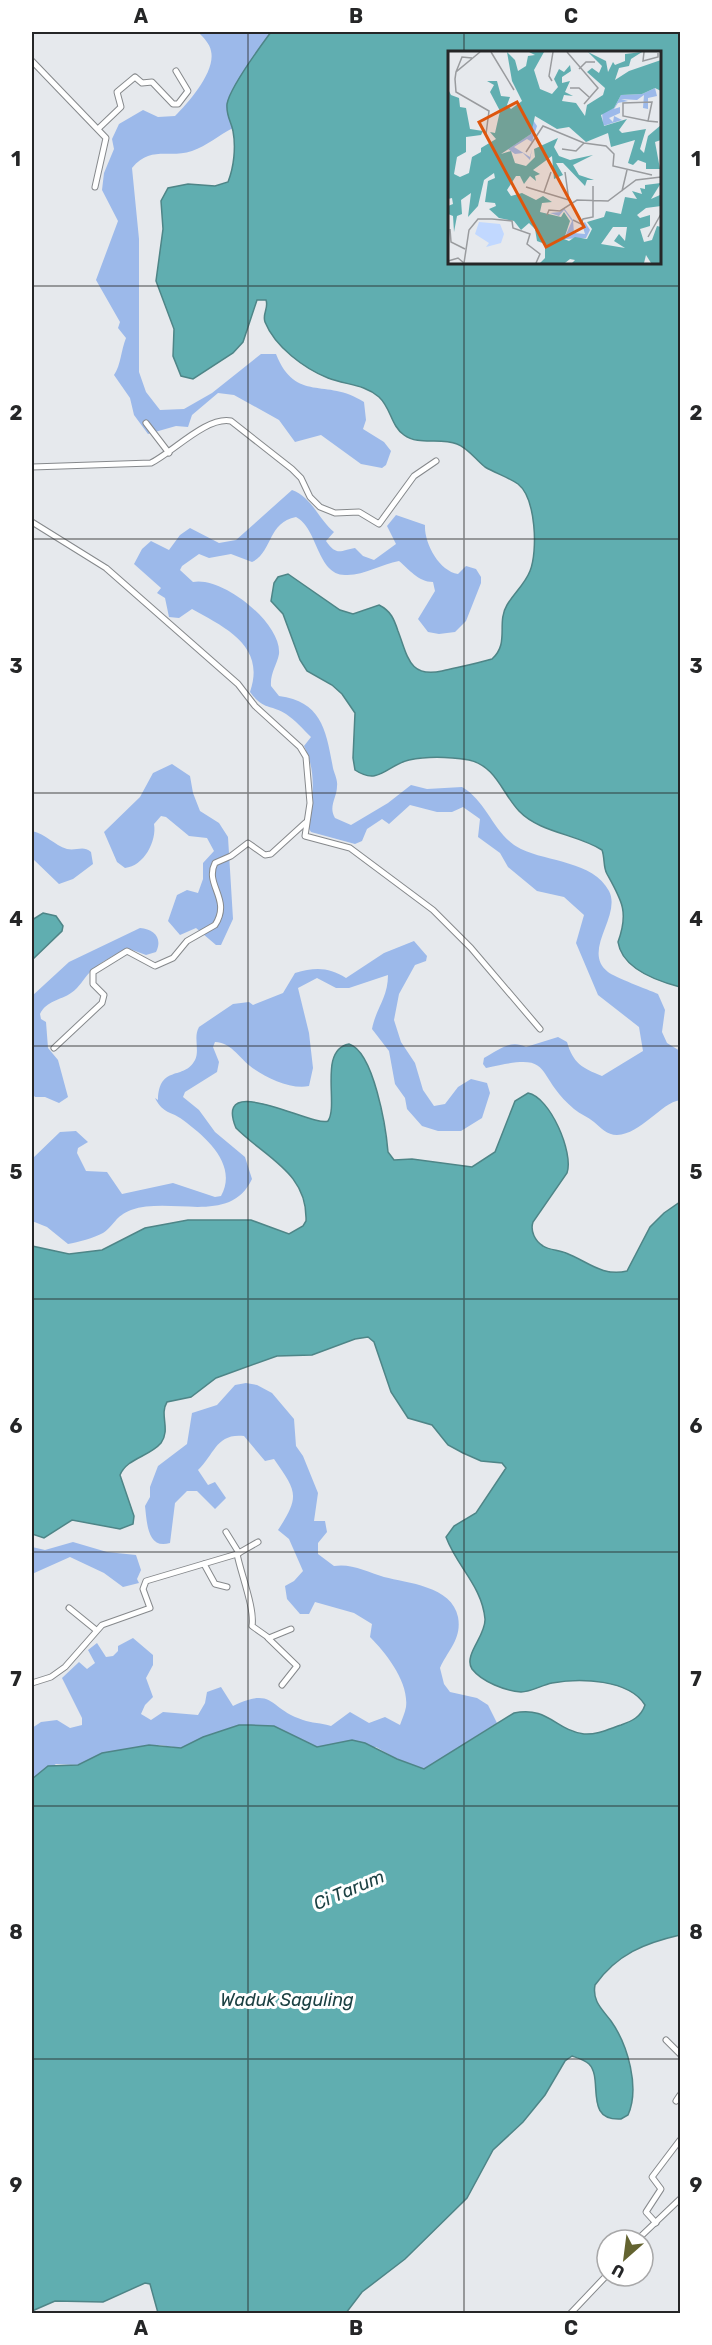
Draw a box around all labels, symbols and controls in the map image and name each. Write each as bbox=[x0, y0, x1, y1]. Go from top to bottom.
text: A bbox=[134, 4, 149, 28]
text: B bbox=[349, 4, 363, 28]
text: C bbox=[564, 4, 578, 28]
inset map bbox=[448, 51, 661, 264]
text: 1 bbox=[11, 147, 21, 171]
text: 1 bbox=[691, 147, 701, 171]
text: 2 bbox=[10, 401, 23, 425]
text: 2 bbox=[690, 401, 703, 425]
text: 3 bbox=[9, 654, 23, 678]
text: 3 bbox=[689, 654, 703, 678]
text: 4 bbox=[9, 907, 23, 931]
text: 4 bbox=[689, 907, 703, 931]
text: 5 bbox=[10, 1160, 23, 1184]
text: 5 bbox=[690, 1160, 703, 1184]
text: 6 bbox=[9, 1414, 23, 1438]
text: 6 bbox=[689, 1414, 703, 1438]
text: 7 bbox=[10, 1667, 22, 1691]
text: 7 bbox=[690, 1667, 702, 1691]
water label: Ci Tarum bbox=[310, 1865, 388, 1915]
text: 8 bbox=[9, 1920, 23, 1944]
text: 8 bbox=[689, 1920, 703, 1944]
water label: Waduk Saguling bbox=[220, 1989, 354, 2011]
text: 9 bbox=[10, 2173, 23, 2197]
text: 9 bbox=[690, 2173, 703, 2197]
north arrow bbox=[595, 2228, 655, 2288]
text: U bbox=[609, 2260, 628, 2282]
text: A bbox=[134, 2316, 149, 2340]
text: B bbox=[349, 2316, 363, 2340]
text: C bbox=[564, 2316, 578, 2340]

